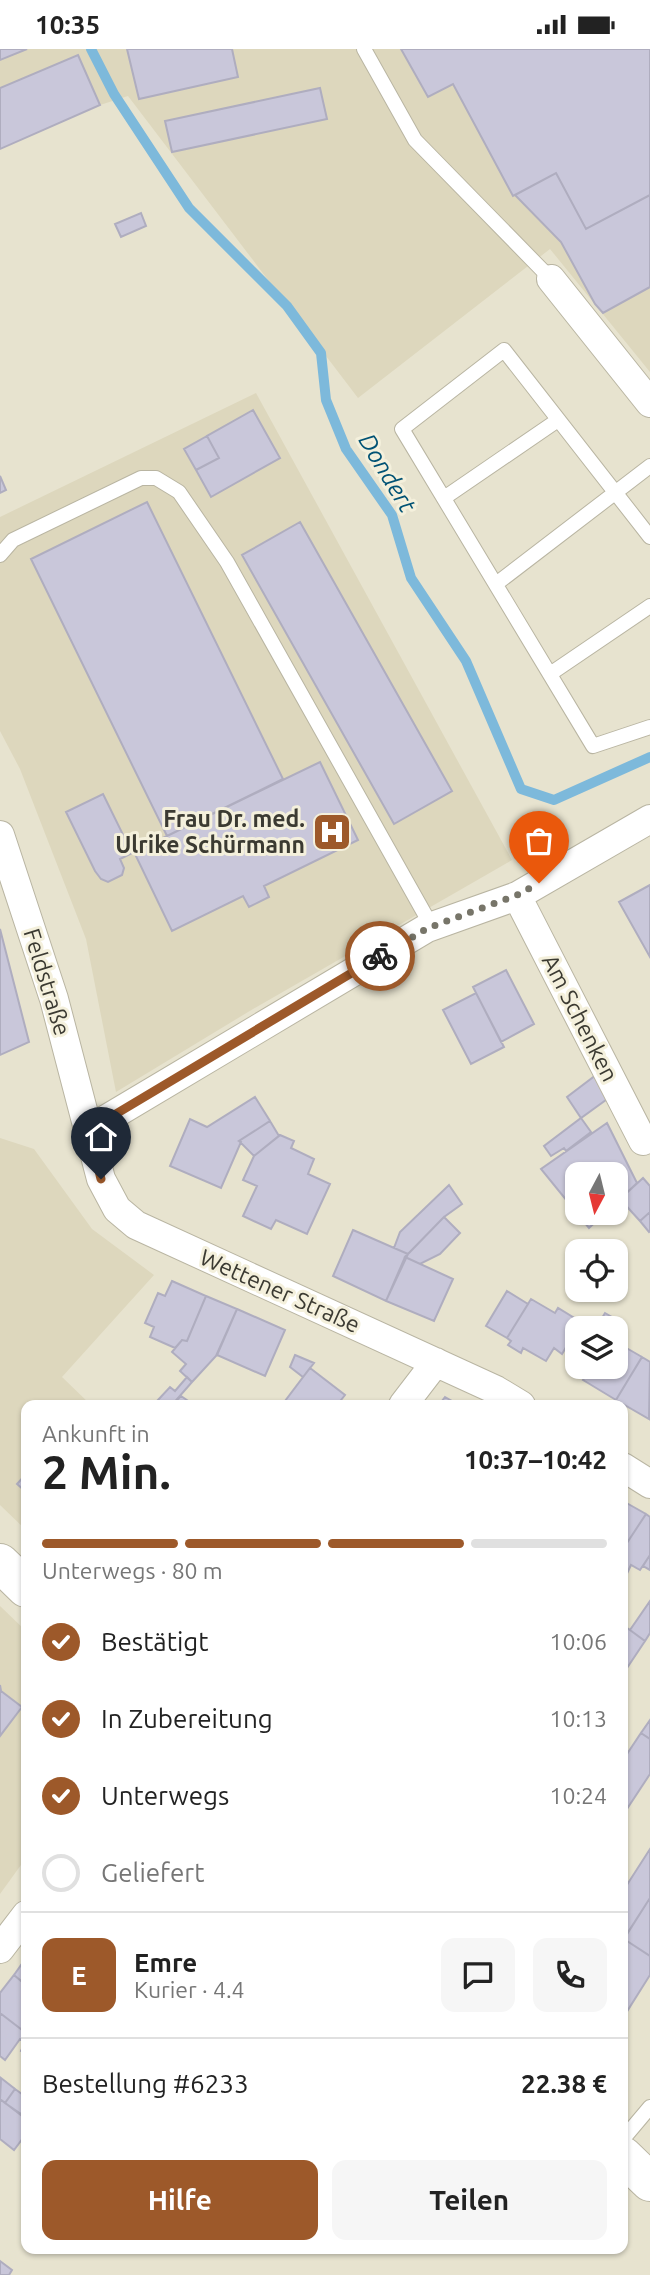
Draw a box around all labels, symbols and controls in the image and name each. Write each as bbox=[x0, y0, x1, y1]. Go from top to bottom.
text: 10:35 bbox=[35, 10, 100, 39]
water label: Dondert bbox=[353, 428, 422, 518]
place label: Frau Dr. med. Ulrike Schürmann bbox=[115, 806, 305, 857]
hospital icon: Frau Dr. med. Ulrike Schürmann bbox=[311, 811, 353, 853]
pin bbox=[509, 811, 569, 883]
icon: bag bbox=[520, 822, 558, 860]
courier bbox=[345, 921, 415, 991]
street label: Feldstraße bbox=[19, 925, 76, 1038]
icon: bike bbox=[361, 937, 399, 975]
street label: Am Schenken bbox=[538, 950, 623, 1085]
pin bbox=[71, 1107, 131, 1179]
icon: home bbox=[82, 1118, 120, 1156]
north arrow bbox=[565, 1162, 628, 1225]
map controls bbox=[565, 1162, 628, 1379]
button: locate bbox=[565, 1239, 628, 1302]
street label: Wettener Straße bbox=[196, 1244, 364, 1337]
button: layers bbox=[565, 1316, 628, 1379]
text: Ankunft in bbox=[42, 1421, 150, 1446]
text: 10:37–10:42 bbox=[464, 1445, 607, 1474]
text: 2 Min. bbox=[42, 1446, 171, 1498]
text: Unterwegs · 80 m bbox=[42, 1558, 223, 1583]
icon: check bbox=[42, 1623, 80, 1661]
text: Bestätigt bbox=[101, 1627, 208, 1656]
text: 10:06 bbox=[549, 1629, 607, 1654]
icon: check bbox=[42, 1700, 80, 1738]
text: In Zubereitung bbox=[101, 1704, 273, 1733]
text: 10:13 bbox=[549, 1706, 607, 1731]
icon: check bbox=[42, 1777, 80, 1815]
text: Unterwegs bbox=[101, 1781, 229, 1810]
text: 10:24 bbox=[549, 1783, 607, 1808]
text: Geliefert bbox=[101, 1858, 204, 1887]
button: chat bbox=[441, 1938, 515, 2012]
button: phone bbox=[533, 1938, 607, 2012]
text: Emre bbox=[134, 1948, 197, 1977]
text: E bbox=[71, 1961, 87, 1990]
text: Kurier · 4.4 bbox=[134, 1977, 245, 2002]
text: Bestellung #6233 bbox=[42, 2069, 249, 2098]
text: 22.38 € bbox=[521, 2069, 607, 2098]
button: Hilfe bbox=[42, 2160, 318, 2240]
button: Teilen bbox=[332, 2160, 607, 2240]

